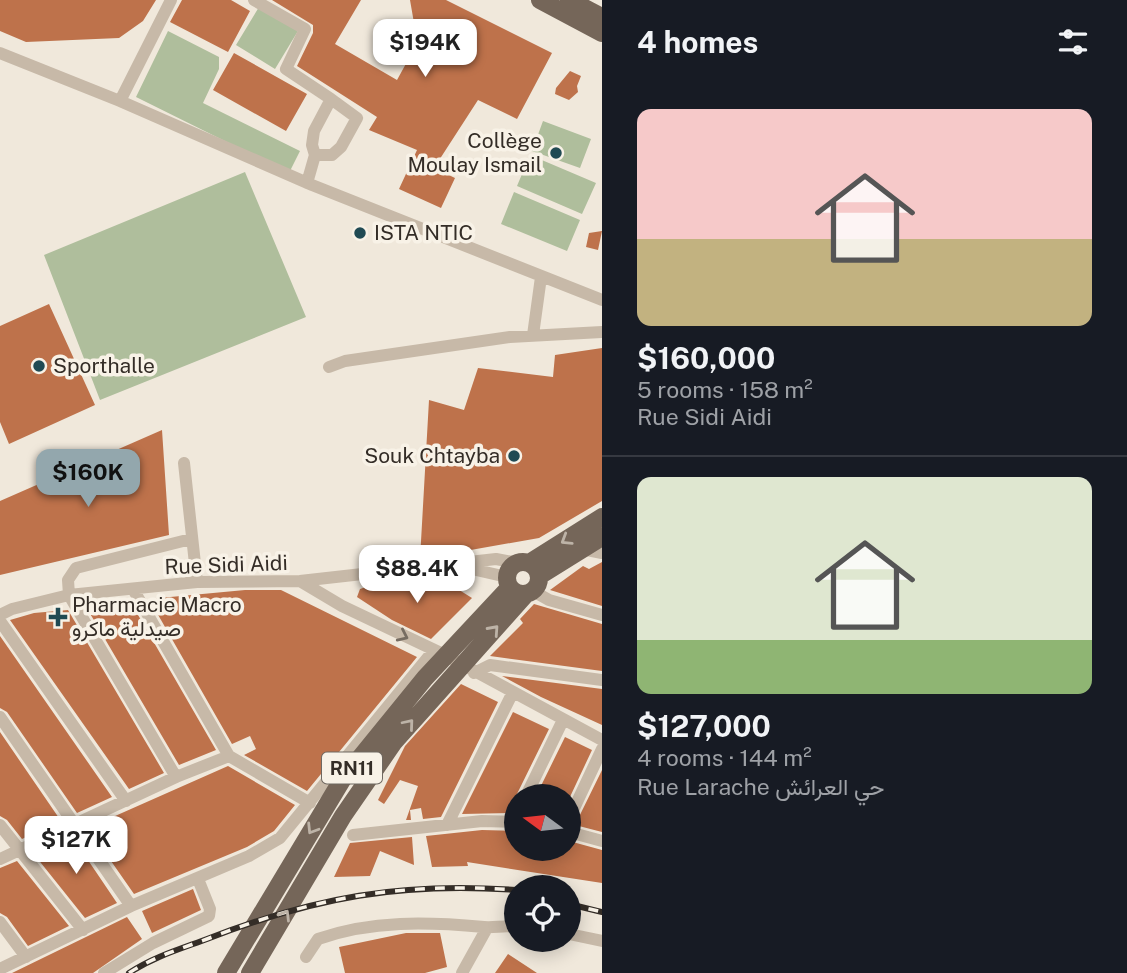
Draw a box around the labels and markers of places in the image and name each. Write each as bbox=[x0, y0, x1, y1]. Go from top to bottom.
pin: $194K bbox=[376, 20, 474, 79]
place label: Collège Moulay Ismail bbox=[408, 128, 542, 177]
marker: Collège Moulay Ismail bbox=[548, 145, 564, 161]
place label: ISTA NTIC bbox=[374, 220, 473, 245]
marker: ISTA NTIC bbox=[352, 225, 368, 241]
place label: Sporthalle bbox=[53, 353, 155, 378]
marker: Sporthalle bbox=[31, 358, 47, 374]
place label: Souk Chtayba bbox=[364, 443, 500, 468]
marker: Souk Chtayba bbox=[506, 448, 522, 464]
pin: $160K bbox=[39, 449, 137, 509]
pin: $88.4K bbox=[360, 546, 474, 605]
place label: Pharmacie Macro صيدلية ماكرو bbox=[72, 592, 242, 642]
marker: Pharmacie Macro صيدلية ماكرو bbox=[50, 609, 66, 625]
pin: $127K bbox=[27, 816, 125, 876]

